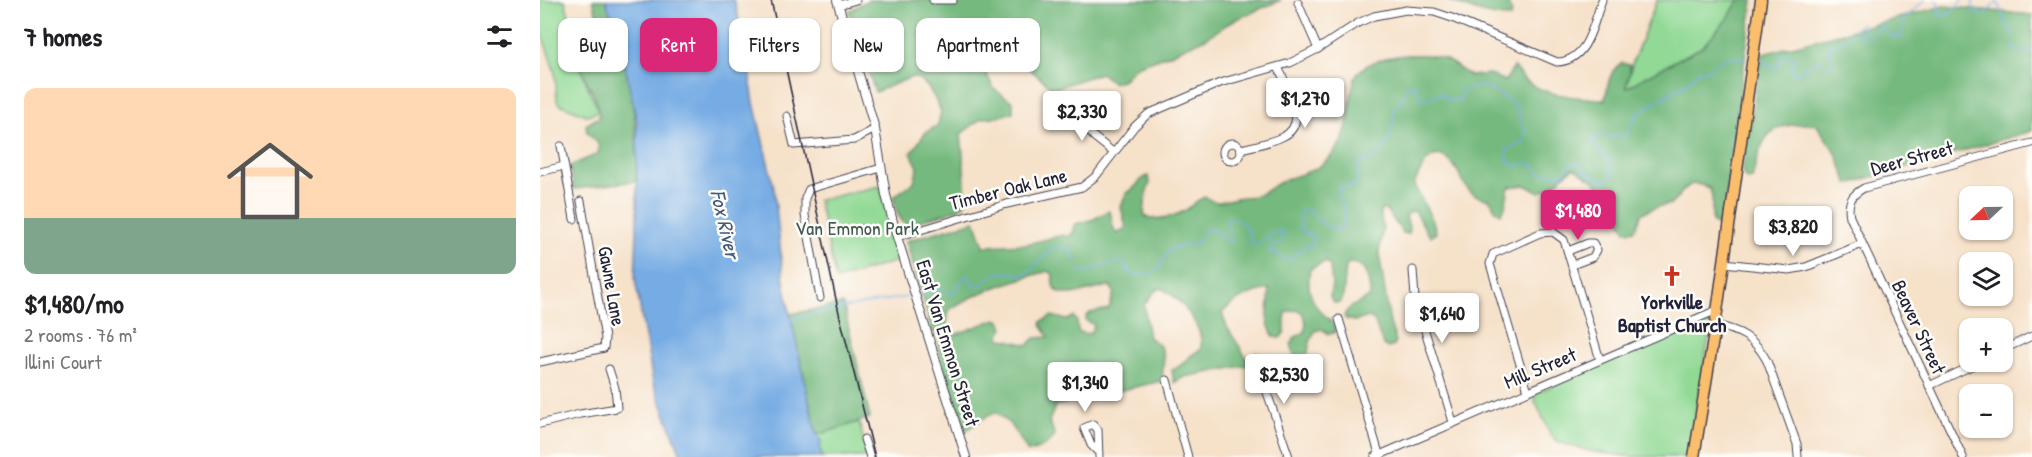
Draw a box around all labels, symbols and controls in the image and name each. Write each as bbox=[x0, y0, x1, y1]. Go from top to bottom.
chip: Buy bbox=[558, 18, 628, 72]
chip: Rent bbox=[640, 18, 717, 72]
chip: Filters bbox=[729, 18, 820, 72]
chip: New bbox=[832, 18, 904, 72]
chip: Apartment bbox=[916, 18, 1040, 72]
text: 7 homes bbox=[24, 19, 102, 54]
icon: filters bbox=[483, 20, 516, 53]
pin: $1,270 bbox=[1256, 78, 1354, 129]
text: $1,270 bbox=[1280, 84, 1330, 111]
pin: $2,330 bbox=[1033, 91, 1131, 142]
text: $2,330 bbox=[1057, 97, 1107, 124]
icon: home bbox=[216, 127, 324, 235]
street label: Deer Street bbox=[1868, 133, 1957, 181]
street label: Timber Oak Lane bbox=[946, 161, 1069, 216]
north arrow bbox=[1959, 186, 2013, 240]
map controls bbox=[1959, 186, 2013, 438]
water label: Fox River bbox=[704, 187, 748, 264]
pin: $1,480 bbox=[1529, 190, 1627, 241]
text: $1,480 bbox=[1555, 196, 1601, 223]
pin: $3,820 bbox=[1744, 206, 1842, 257]
text: $3,820 bbox=[1768, 212, 1818, 239]
park label: Van Emmon Park bbox=[795, 214, 919, 241]
street label: Gawne Lane bbox=[592, 244, 633, 328]
button: layers bbox=[1959, 252, 2013, 306]
street label: East Van Emmon Street bbox=[910, 256, 987, 431]
church icon: Yorkville Baptist Church bbox=[1660, 264, 1684, 288]
street label: Beaver Street bbox=[1886, 275, 1953, 379]
text: $1,480/mo bbox=[24, 286, 124, 321]
place label: Yorkville Baptist Church bbox=[1618, 288, 1727, 339]
pin: $1,640 bbox=[1393, 293, 1491, 344]
text: $1,640 bbox=[1419, 299, 1465, 326]
button: + bbox=[1959, 318, 2013, 372]
text: 2 rooms · 76 m² bbox=[24, 321, 137, 348]
street label: Mill Street bbox=[1499, 340, 1581, 395]
text: Illini Court bbox=[24, 348, 102, 375]
pin: $2,530 bbox=[1235, 354, 1333, 405]
text: $2,530 bbox=[1259, 360, 1309, 387]
pin: $1,340 bbox=[1036, 362, 1134, 413]
text: $1,340 bbox=[1062, 368, 1108, 395]
button: − bbox=[1959, 384, 2013, 438]

